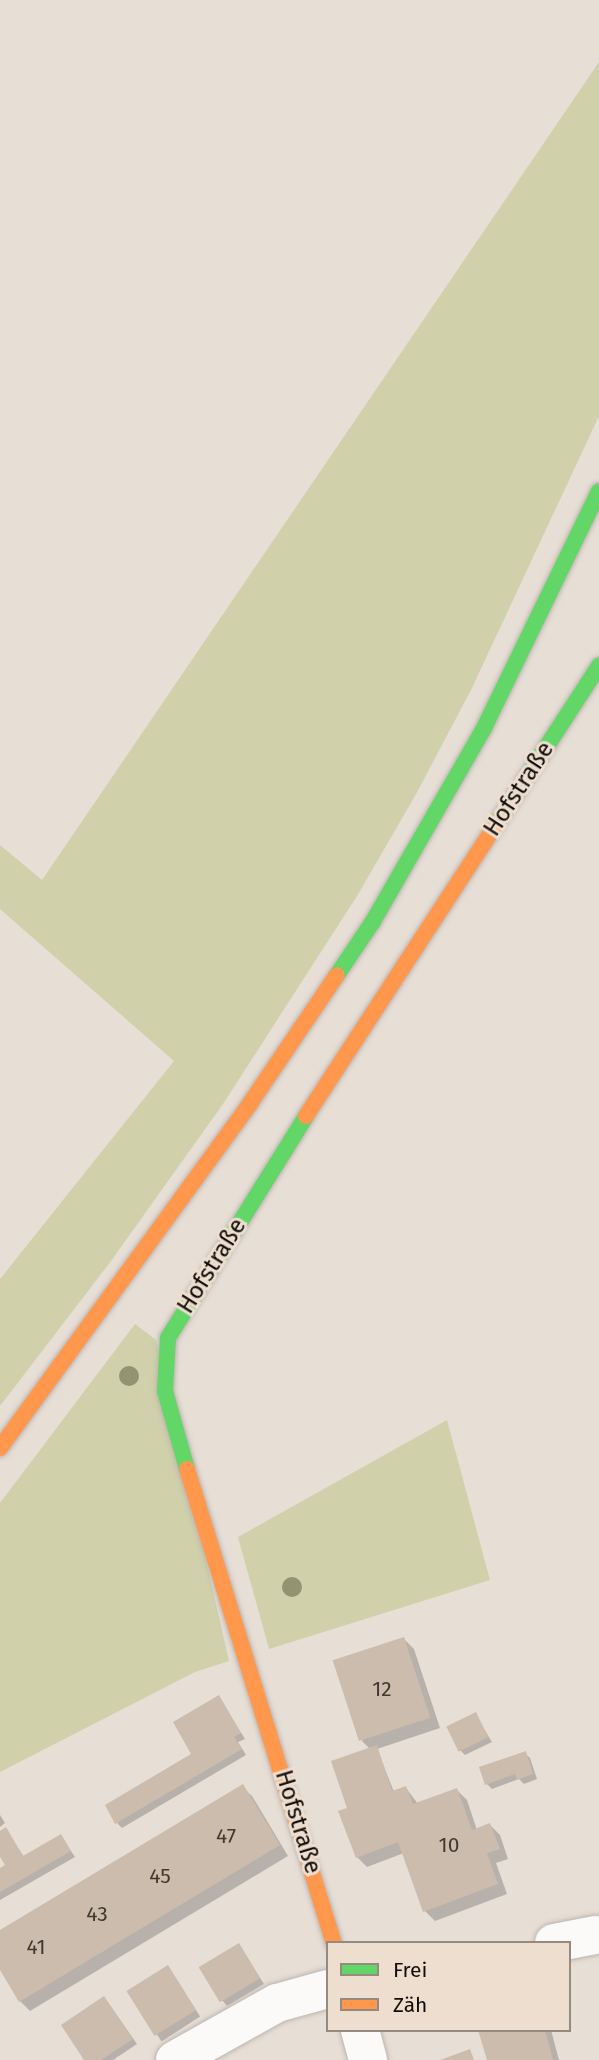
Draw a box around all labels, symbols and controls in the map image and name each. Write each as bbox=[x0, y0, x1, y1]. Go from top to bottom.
street label: Hofstraße bbox=[478, 736, 560, 842]
street label: Hofstraße bbox=[171, 1213, 253, 1319]
house number: 12 bbox=[372, 1676, 392, 1702]
street label: Hofstraße bbox=[269, 1767, 327, 1877]
house number: 47 bbox=[216, 1823, 236, 1849]
house number: 10 bbox=[439, 1832, 459, 1858]
house number: 45 bbox=[149, 1863, 171, 1889]
house number: 43 bbox=[86, 1901, 108, 1927]
house number: 41 bbox=[26, 1934, 46, 1960]
legend bbox=[326, 1941, 571, 2032]
text: Frei bbox=[393, 1957, 427, 1983]
text: Zäh bbox=[393, 1992, 427, 2018]

